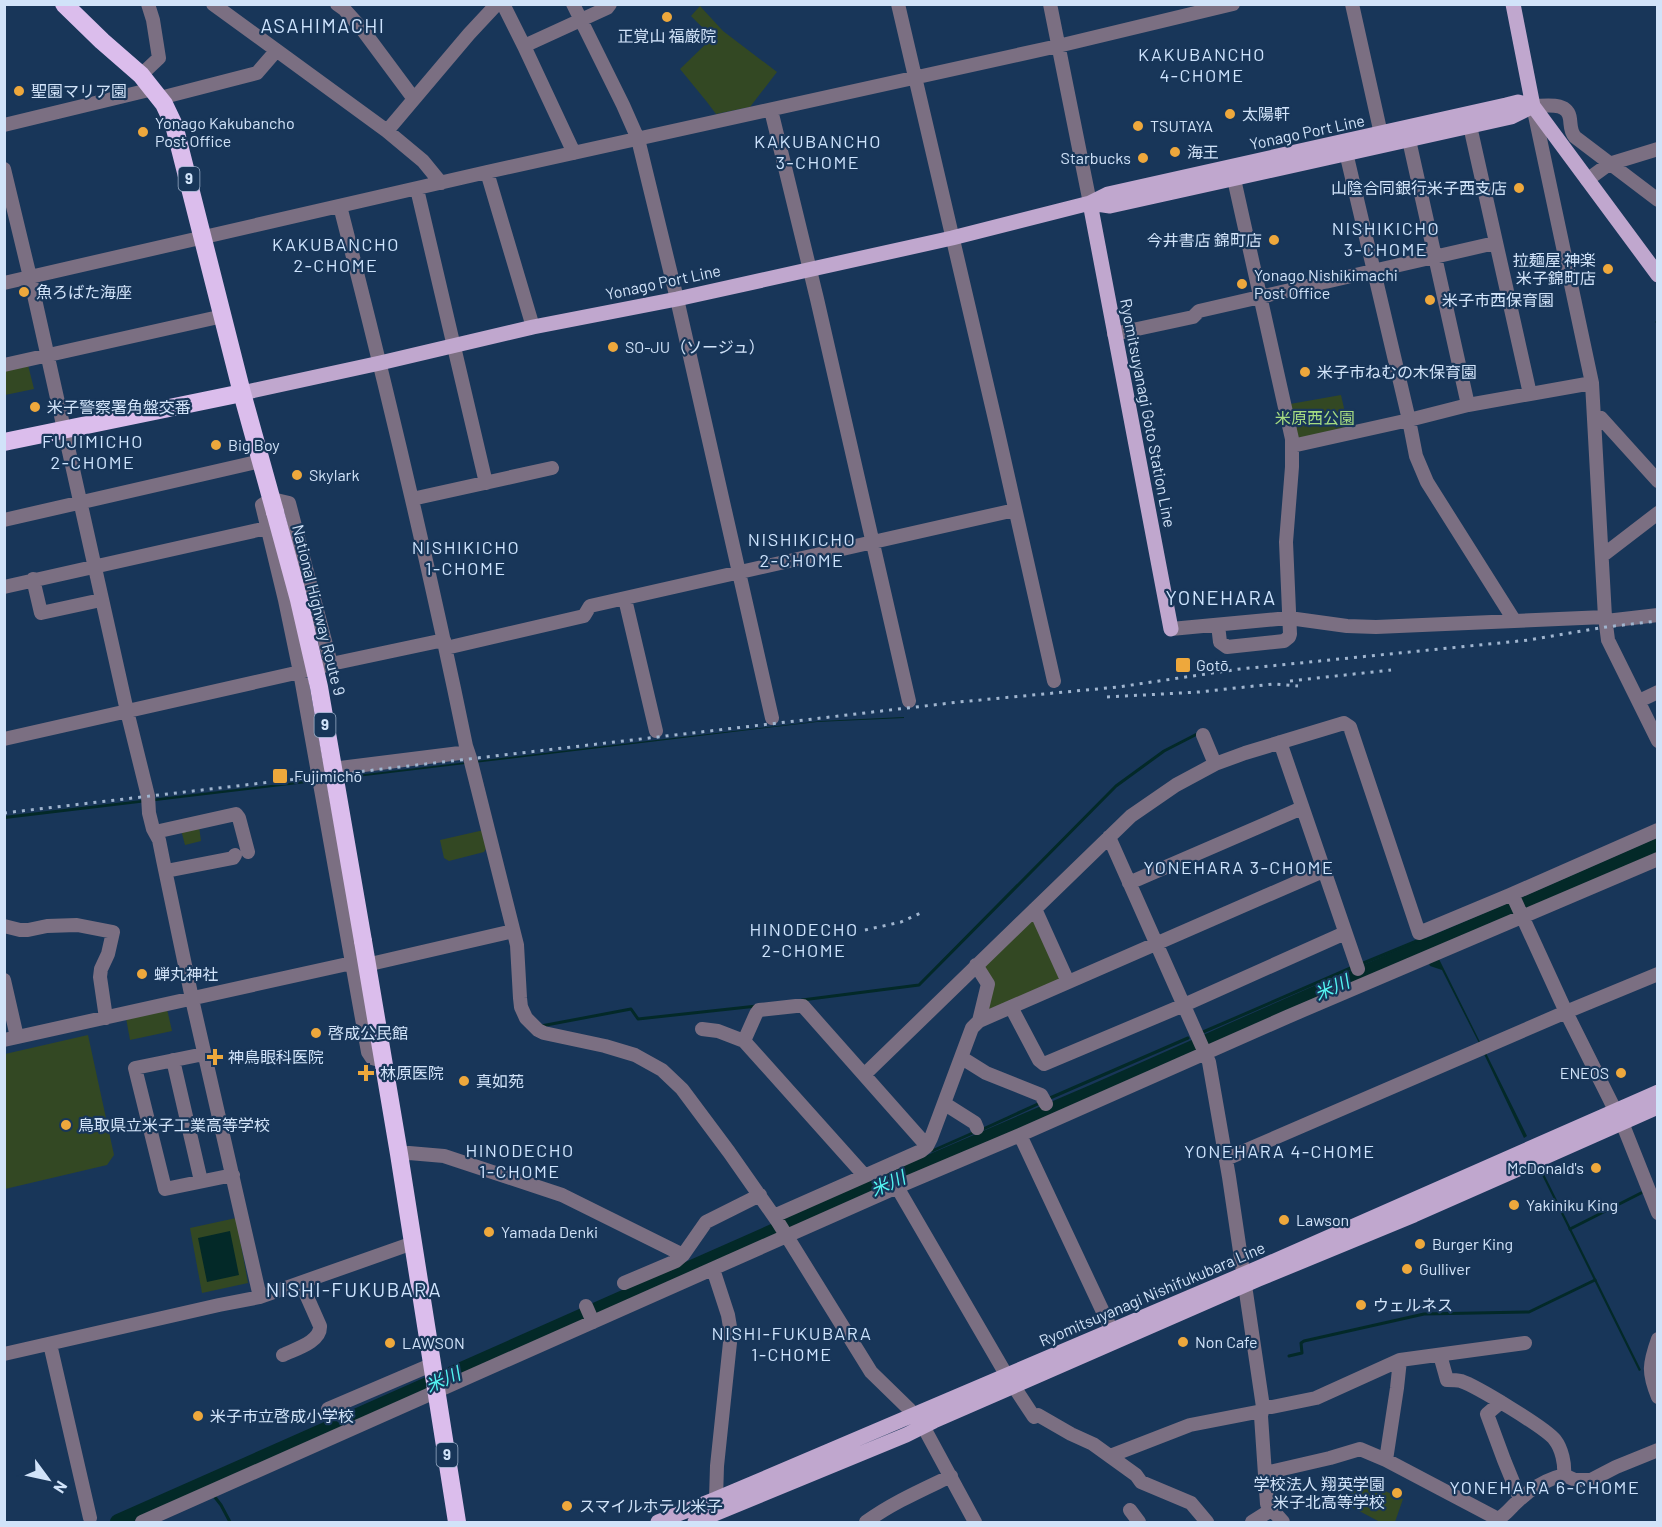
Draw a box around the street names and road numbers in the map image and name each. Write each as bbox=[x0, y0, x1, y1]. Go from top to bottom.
street label: Yonago Port Line bbox=[1248, 110, 1366, 153]
road number: 9 bbox=[178, 167, 200, 191]
street label: Yonago Port Line bbox=[604, 260, 722, 303]
street label: Ryomitsuyanagi Goto Station Line bbox=[1117, 297, 1180, 529]
street label: National Highway Route 9 bbox=[289, 522, 350, 697]
road number: 9 bbox=[314, 713, 336, 737]
street label: Ryomitsuyanagi Nishifukubara Line bbox=[1036, 1237, 1268, 1350]
road number: 9 bbox=[436, 1443, 458, 1467]

